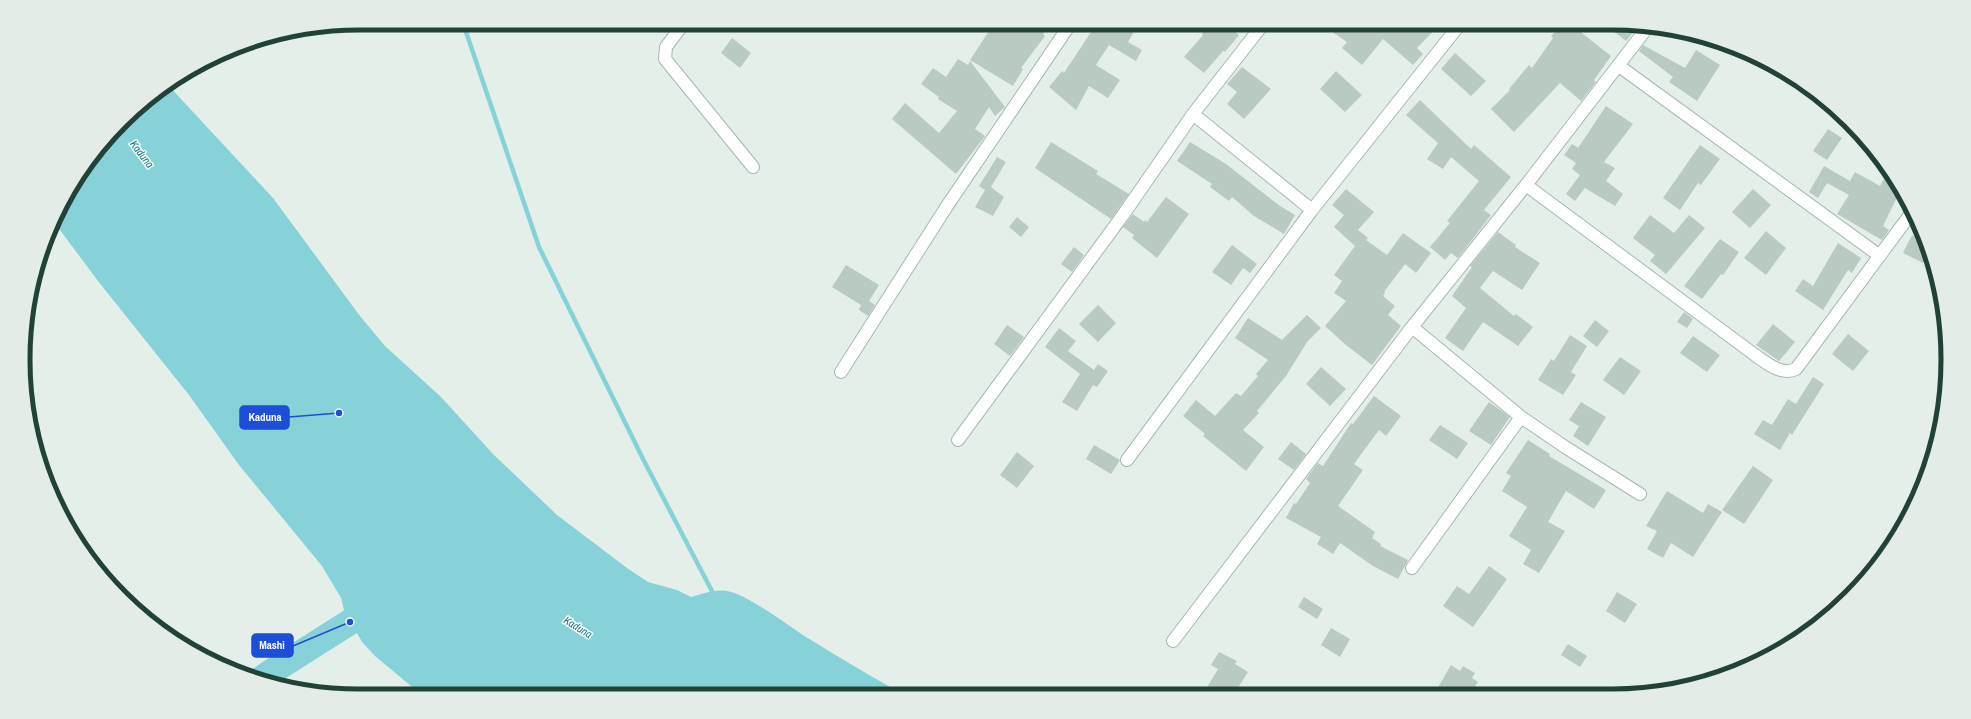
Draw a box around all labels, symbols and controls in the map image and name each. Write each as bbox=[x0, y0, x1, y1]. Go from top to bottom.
water label: Kaduna bbox=[127, 137, 157, 171]
callout: Kaduna bbox=[240, 406, 289, 429]
text: Kaduna bbox=[248, 410, 282, 424]
water label: Kaduna bbox=[561, 613, 595, 641]
callout: Mashi bbox=[252, 634, 293, 657]
text: Mashi bbox=[259, 638, 285, 652]

